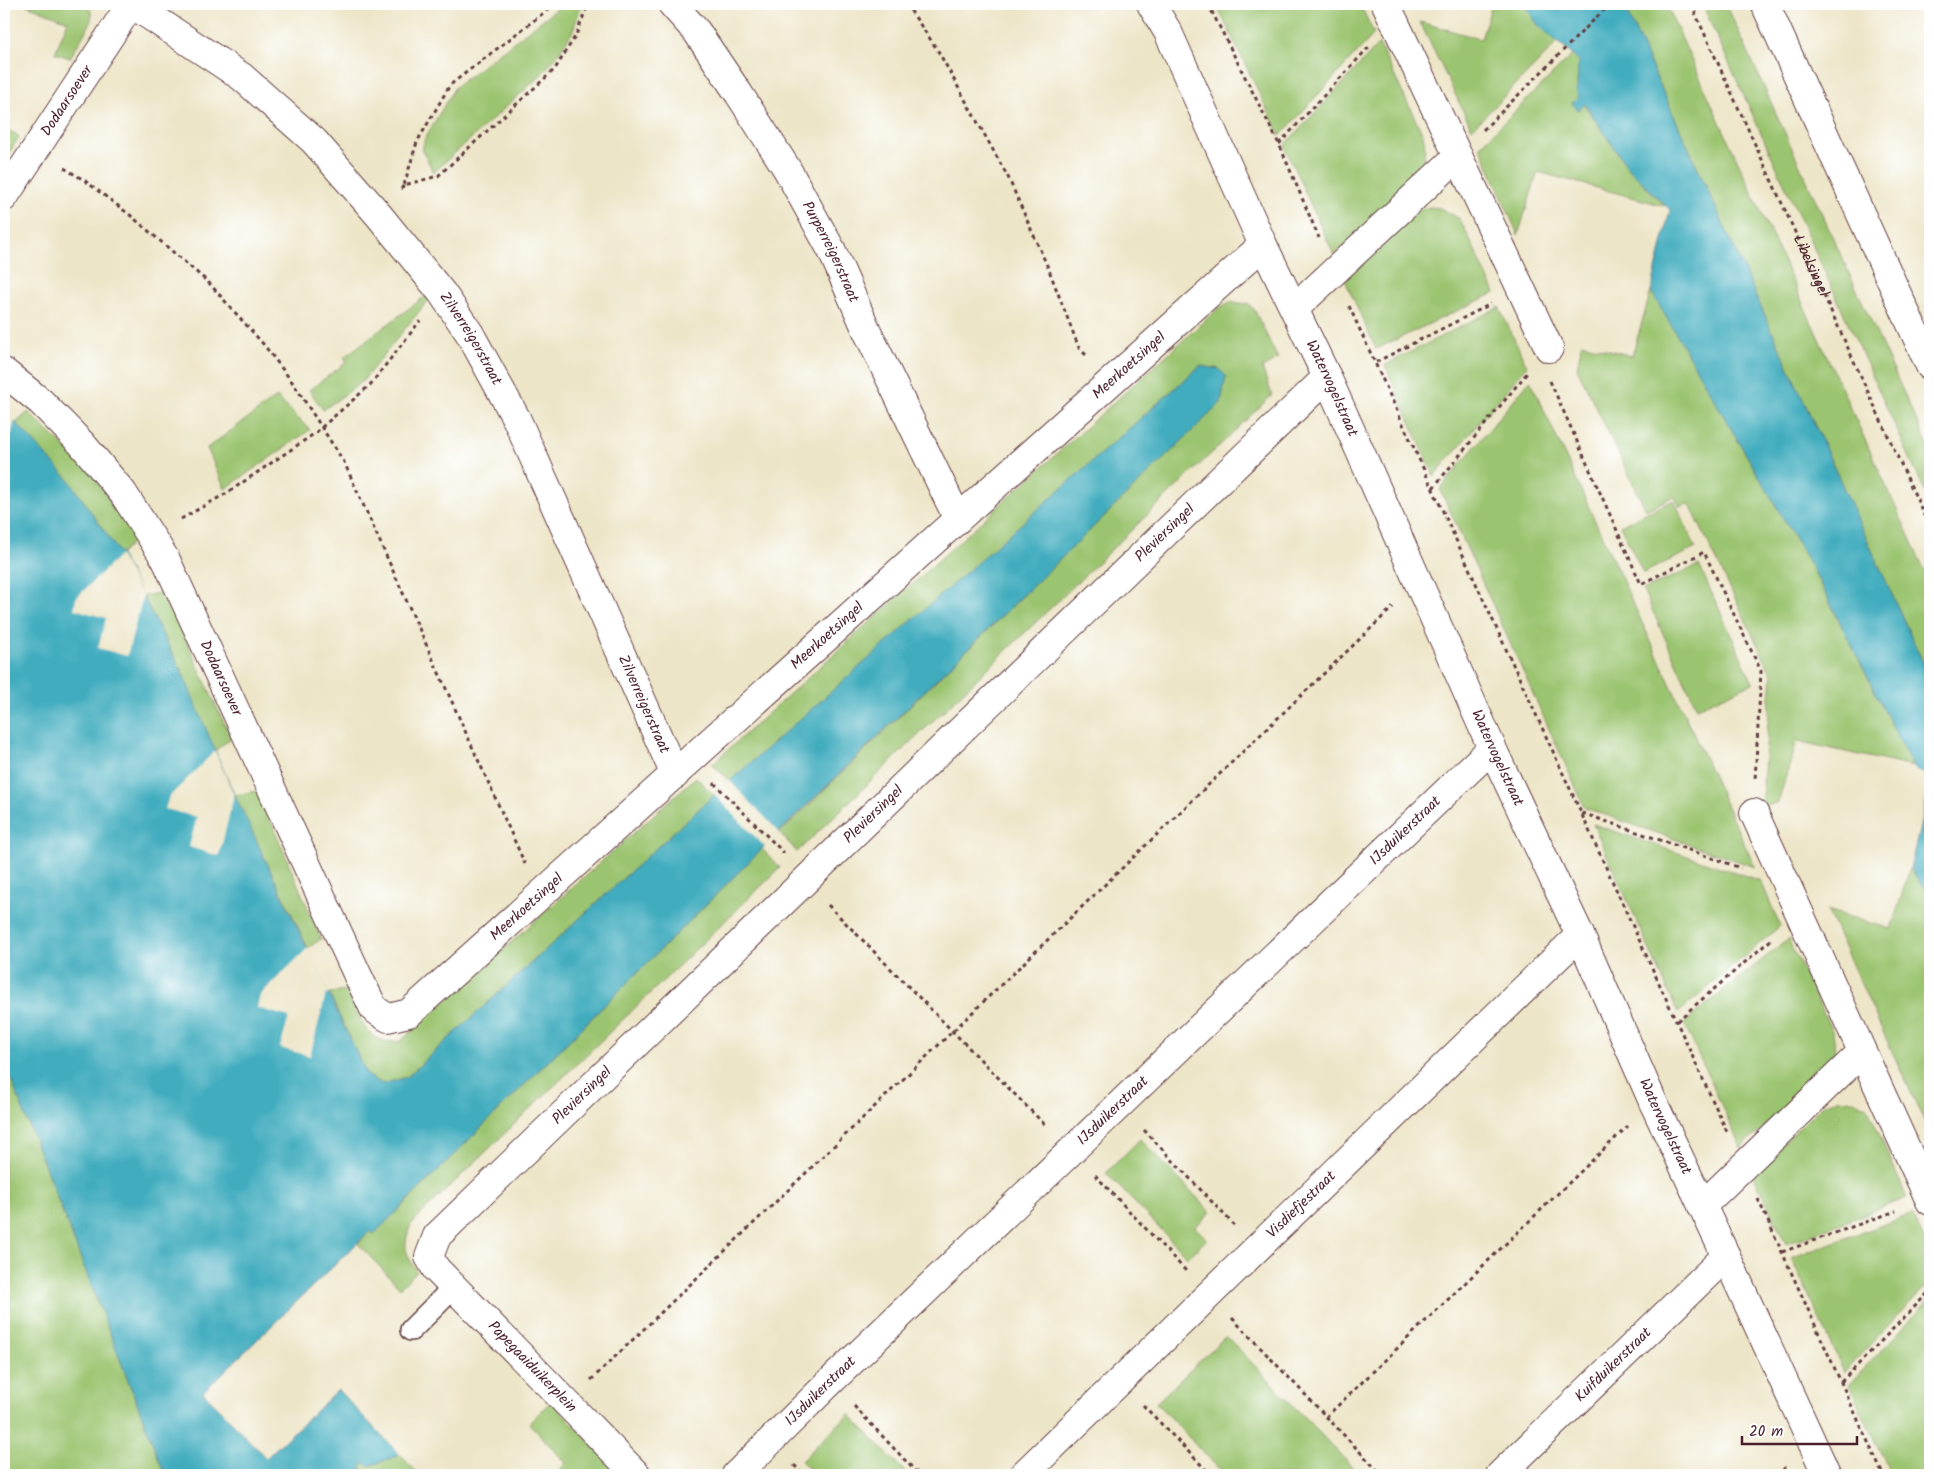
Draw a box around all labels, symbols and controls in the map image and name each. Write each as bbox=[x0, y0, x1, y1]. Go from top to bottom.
street label: Dodaarsoever bbox=[35, 60, 100, 141]
street label: Purperreigerstraat bbox=[795, 197, 865, 307]
street label: Libelsingel bbox=[1786, 231, 1835, 301]
street label: Zilverreigerstraat bbox=[433, 287, 508, 390]
street label: Meerkoetsingel bbox=[1087, 326, 1172, 406]
street label: Watervogelstraat bbox=[1299, 336, 1364, 441]
street label: Pleviersingel bbox=[1129, 498, 1201, 568]
street label: Meerkoetsingel bbox=[785, 596, 870, 676]
street label: Dodaarsoever bbox=[193, 636, 249, 721]
street label: Zilverreigerstraat bbox=[611, 651, 676, 758]
street label: Watervogelstraat bbox=[1464, 706, 1530, 811]
street label: Pleviersingel bbox=[838, 779, 909, 850]
street label: IJsduikerstraat bbox=[1364, 790, 1447, 871]
street label: Meerkoetsingel bbox=[484, 867, 569, 947]
street label: Pleviersingel bbox=[547, 1061, 618, 1131]
street label: IJsduikerstraat bbox=[1071, 1070, 1155, 1152]
street label: Watervogelstraat bbox=[1632, 1075, 1698, 1179]
street label: Visdiefjestraat bbox=[1261, 1165, 1342, 1245]
street label: Papegaaiduikerplein bbox=[482, 1315, 582, 1419]
street label: Kuifduikerstraat bbox=[1569, 1322, 1658, 1408]
street label: IJsduikerstraat bbox=[779, 1350, 862, 1432]
scale bar bbox=[1742, 1414, 1856, 1446]
text: 20 m bbox=[1749, 1420, 1783, 1444]

